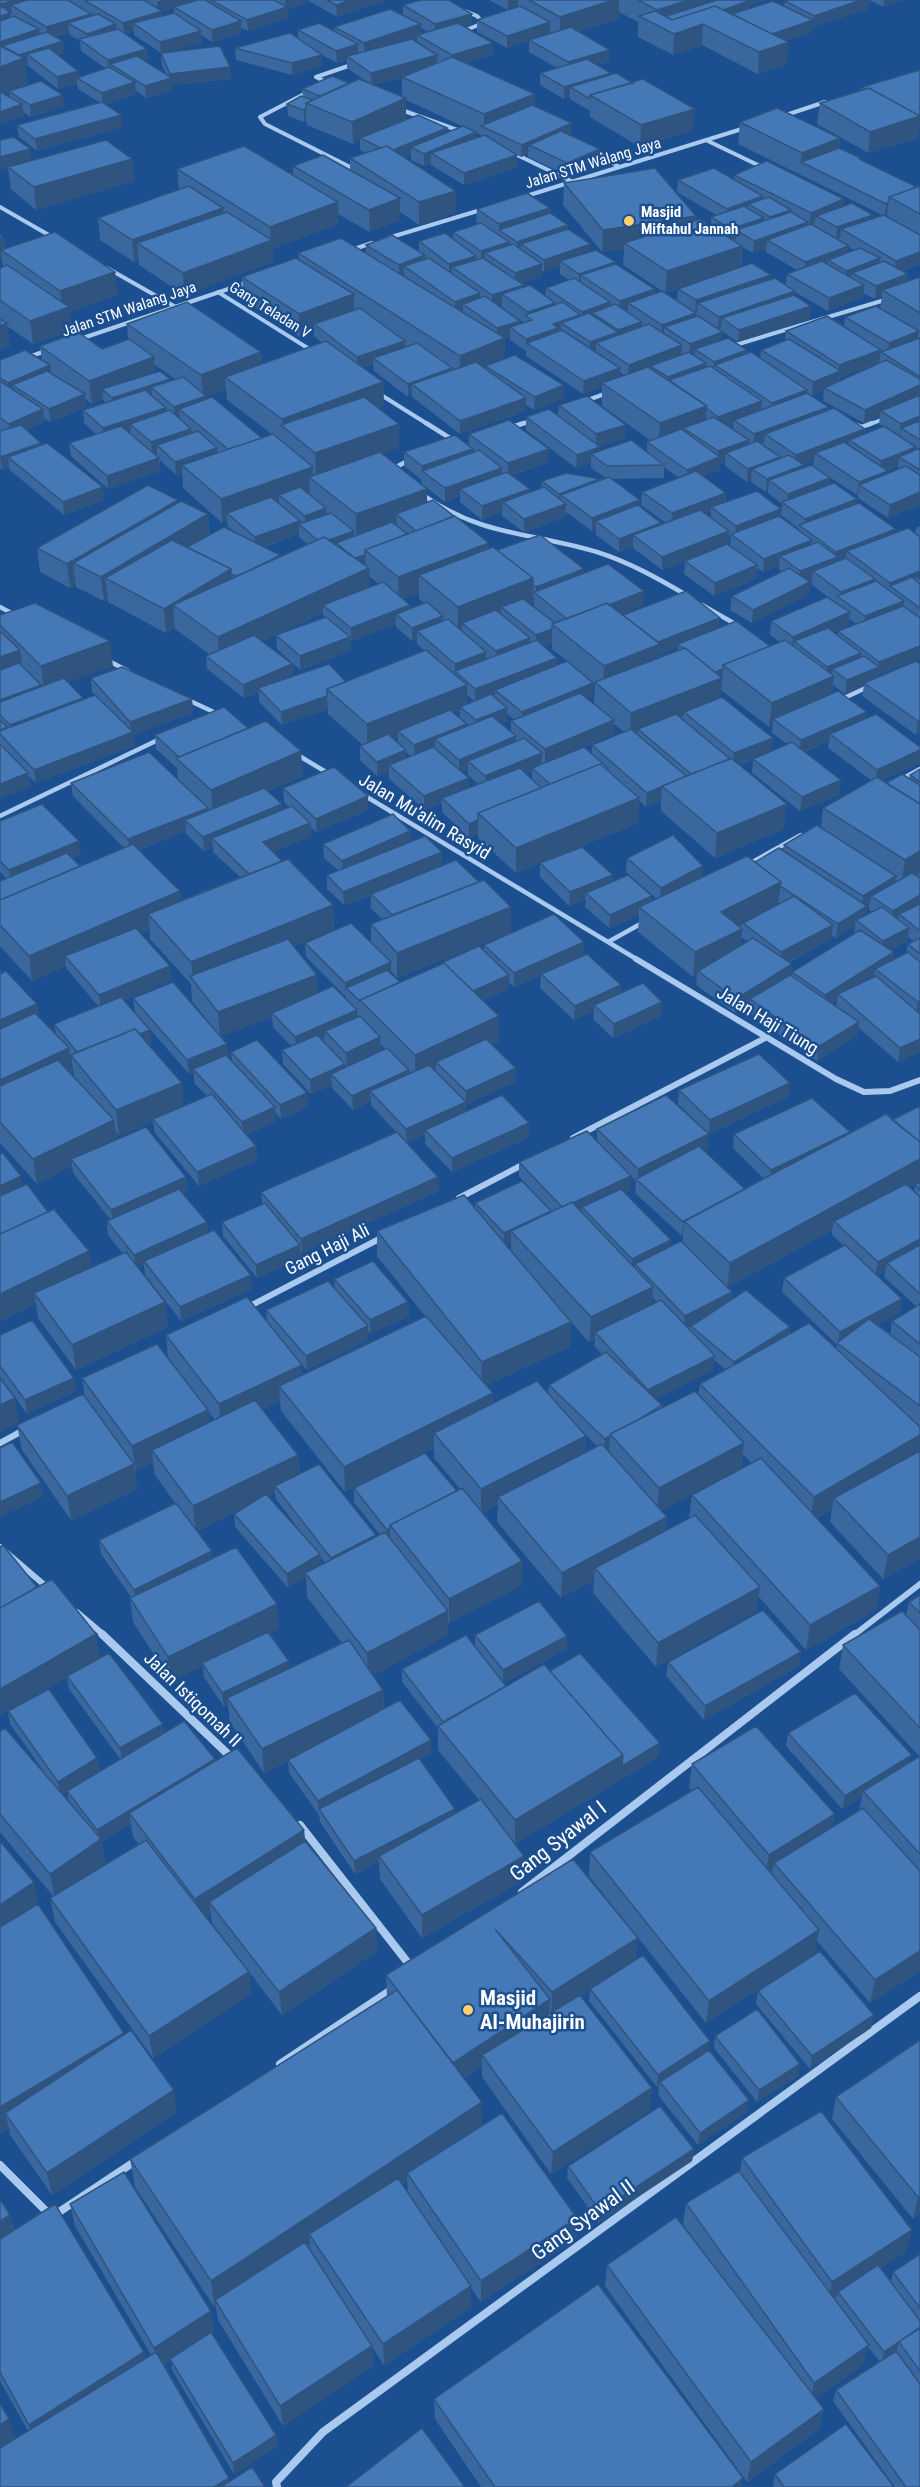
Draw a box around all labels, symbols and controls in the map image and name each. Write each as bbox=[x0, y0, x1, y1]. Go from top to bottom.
street label: Jalan STM Walang Jaya bbox=[523, 134, 663, 192]
place label: Masjid Miftahul Jannah bbox=[641, 203, 738, 238]
marker: Masjid Miftahul Jannah bbox=[622, 214, 636, 228]
street label: Jalan STM Walang Jaya bbox=[59, 278, 199, 340]
street label: Gang Teladan V bbox=[226, 278, 314, 342]
street label: Jalan Mu'alim Rasyid bbox=[356, 769, 494, 863]
street label: Jalan Haji Tiung bbox=[714, 982, 822, 1058]
street label: Gang Haji Ali bbox=[281, 1219, 373, 1279]
street label: Jalan Istiqomah II bbox=[140, 1647, 246, 1751]
street label: Gang Syawal I bbox=[505, 1796, 611, 1886]
place label: Masjid Al-Muhajirin bbox=[480, 1986, 585, 2034]
marker: Masjid Al-Muhajirin bbox=[461, 2003, 475, 2017]
street label: Gang Syawal II bbox=[527, 2175, 639, 2265]

